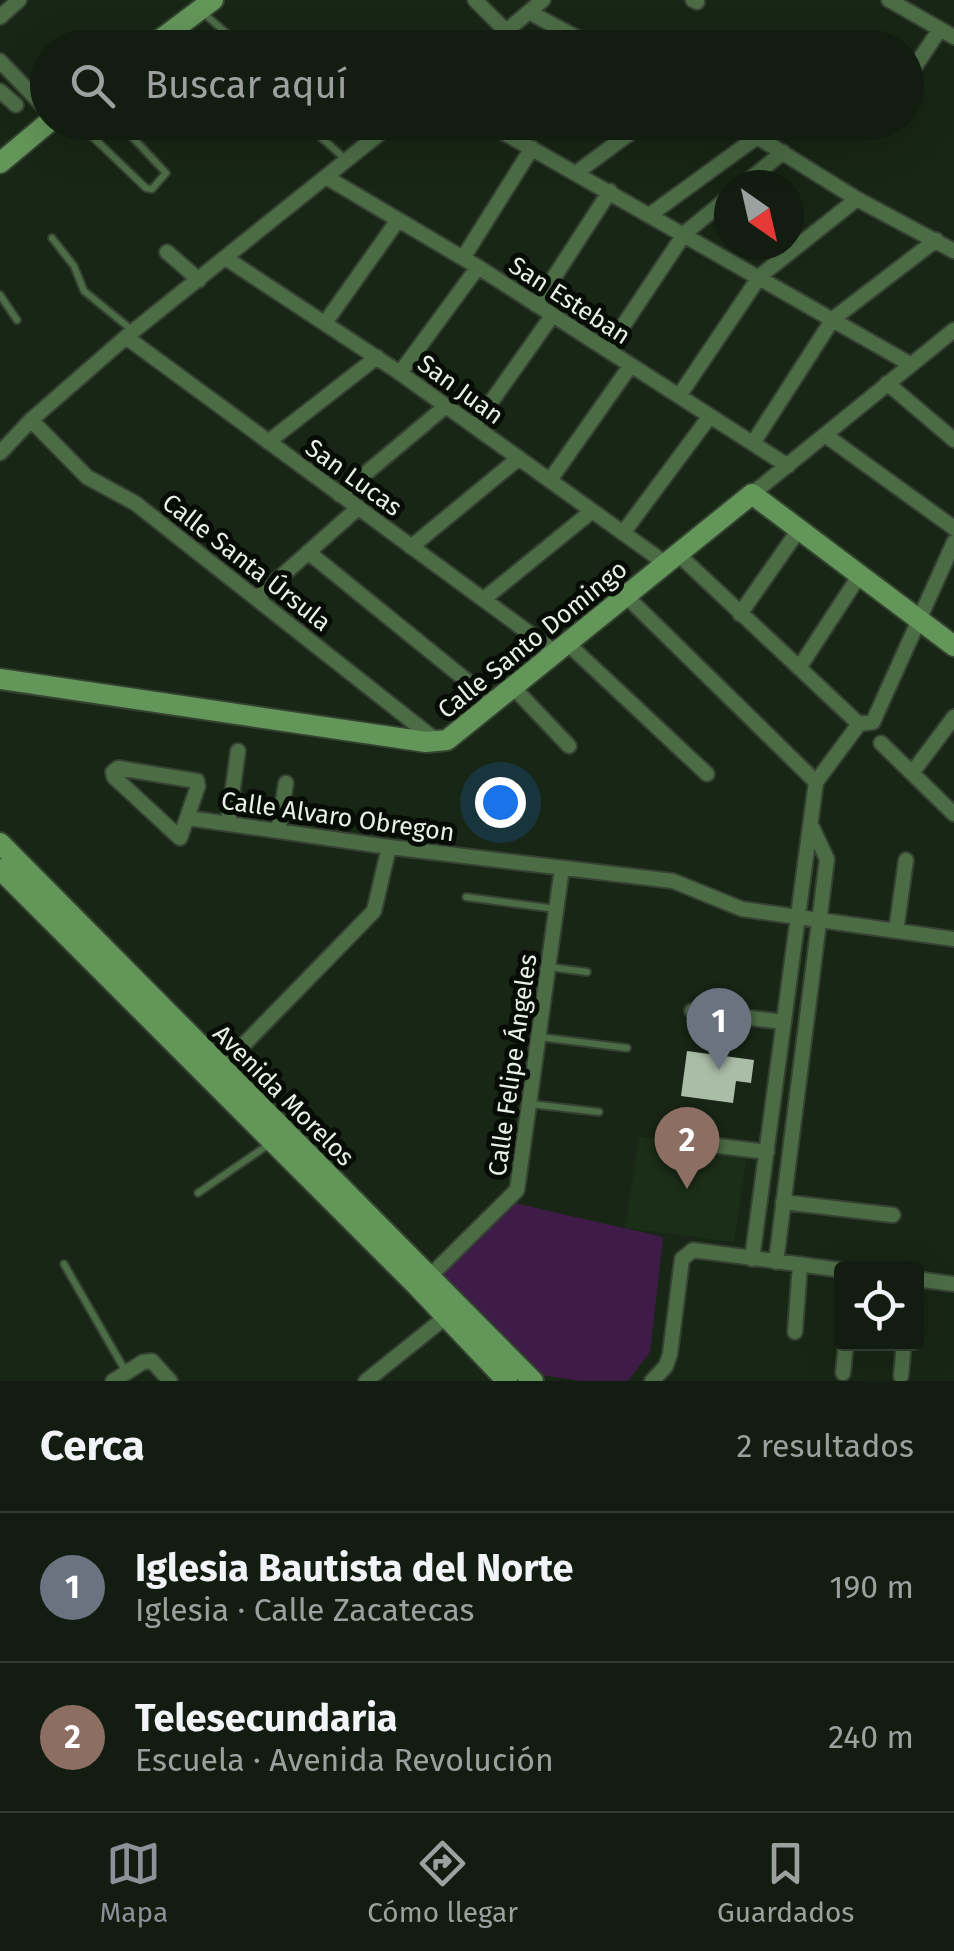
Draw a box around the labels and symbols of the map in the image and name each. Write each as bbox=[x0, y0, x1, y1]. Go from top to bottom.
north arrow bbox=[714, 170, 804, 260]
street label: San Esteban bbox=[503, 251, 636, 351]
street label: San Juan bbox=[412, 349, 509, 431]
street label: San Lucas bbox=[299, 433, 407, 523]
street label: Calle Santa Úrsula bbox=[156, 487, 337, 638]
street label: Calle Santo Domingo bbox=[432, 554, 633, 725]
your location bbox=[475, 777, 526, 828]
street label: Calle Alvaro Obregon bbox=[219, 786, 457, 848]
street label: Calle Felipe Ángeles bbox=[482, 952, 543, 1178]
pin: 1 bbox=[686, 988, 752, 1070]
street label: Avenida Morelos bbox=[207, 1019, 360, 1172]
pin: 2 bbox=[654, 1106, 720, 1189]

